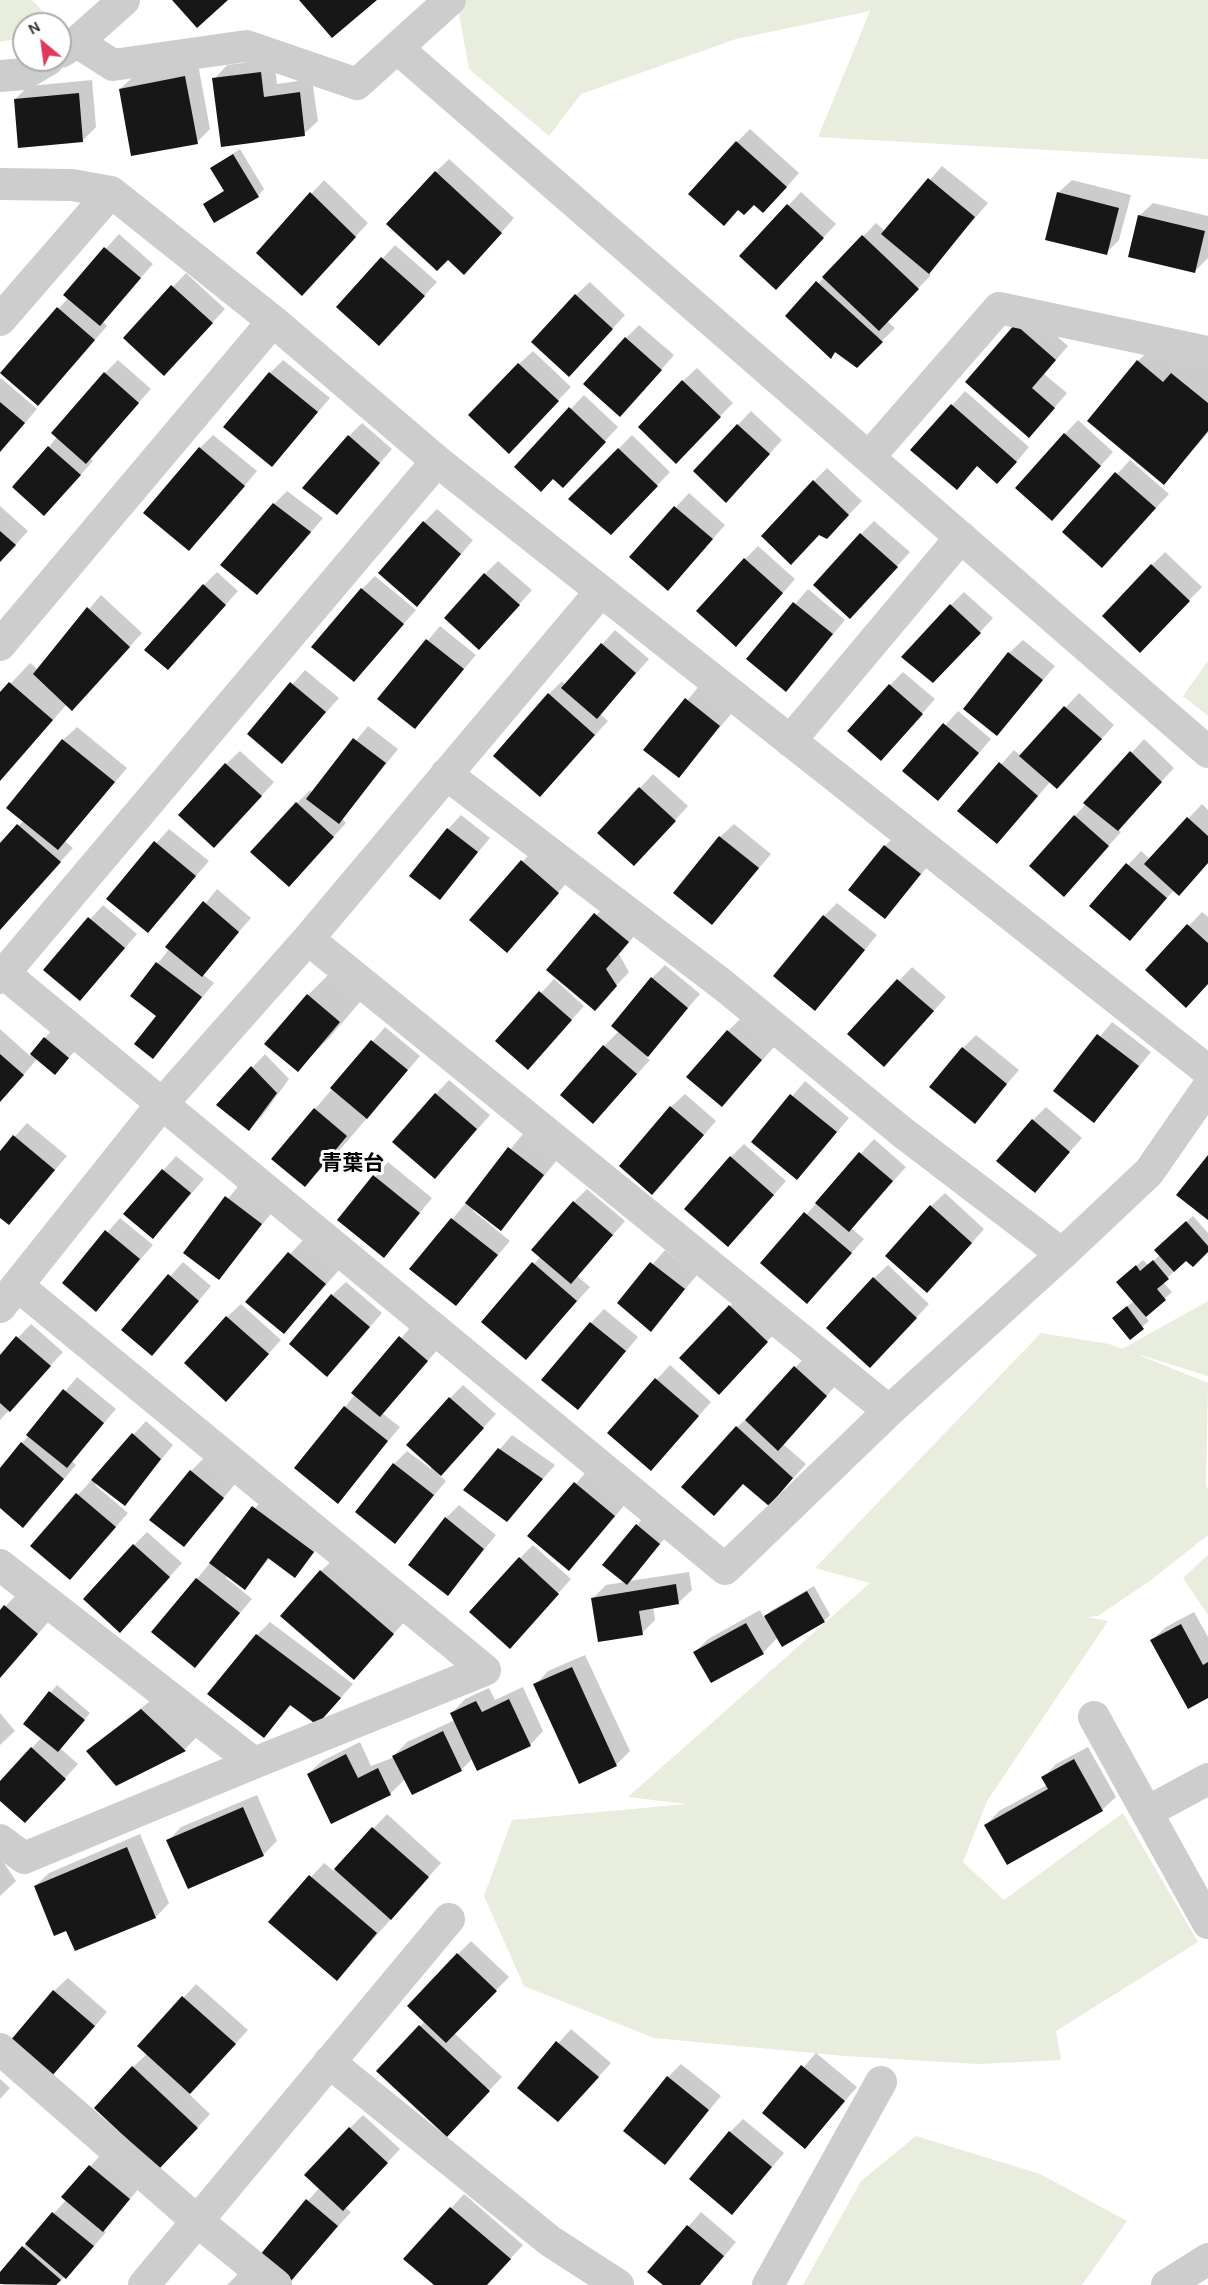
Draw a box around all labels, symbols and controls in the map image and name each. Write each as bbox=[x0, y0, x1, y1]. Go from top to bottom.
north arrow bbox=[12, 12, 72, 72]
text: N bbox=[24, 16, 44, 39]
district label: 青葉台 bbox=[322, 1151, 384, 1177]

